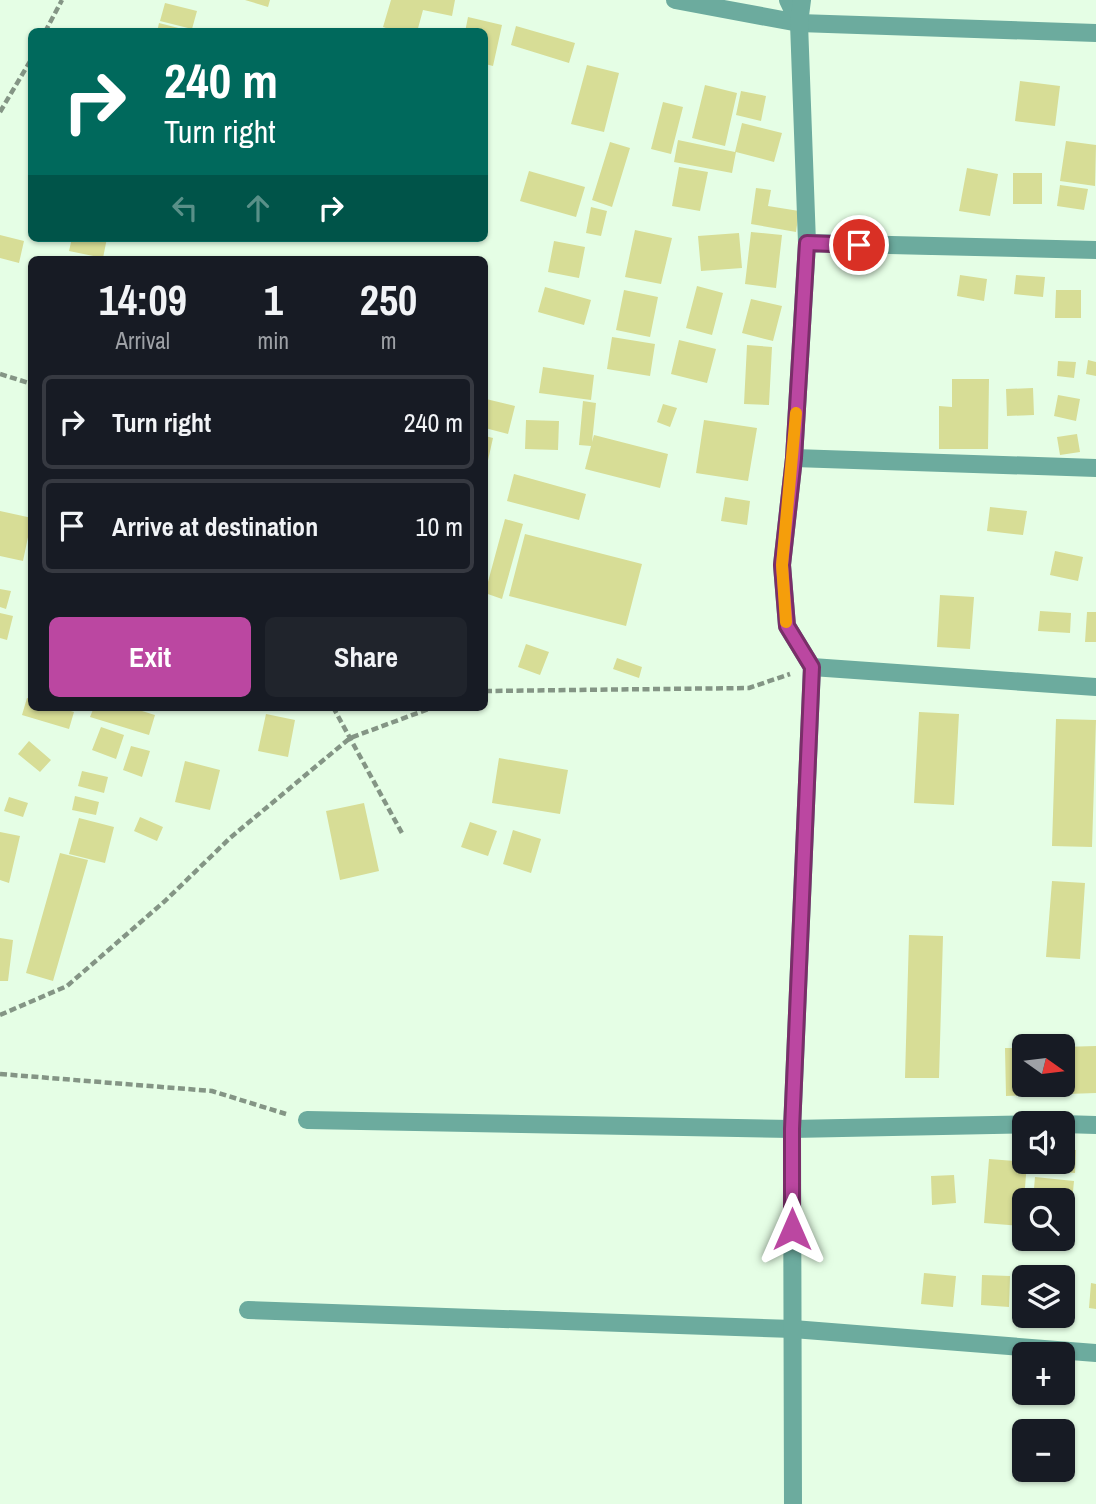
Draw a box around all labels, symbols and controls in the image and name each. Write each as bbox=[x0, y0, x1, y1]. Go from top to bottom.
text: 240 m bbox=[164, 47, 278, 113]
icon: right bbox=[49, 56, 140, 147]
text: Turn right bbox=[164, 110, 276, 153]
icon: left bbox=[166, 189, 204, 227]
icon: ahead bbox=[239, 189, 277, 227]
icon: right bbox=[312, 189, 350, 227]
pin bbox=[829, 215, 889, 275]
icon: arrive bbox=[840, 226, 878, 264]
text: 14:09 bbox=[99, 272, 187, 328]
text: 1 bbox=[264, 272, 283, 328]
text: 250 bbox=[360, 272, 417, 328]
text: Arrival bbox=[116, 325, 170, 356]
text: min bbox=[258, 325, 289, 356]
text: m bbox=[381, 325, 396, 356]
icon: right bbox=[53, 403, 91, 441]
text: Turn right bbox=[112, 405, 211, 440]
text: 240 m bbox=[404, 405, 463, 440]
icon: arrive bbox=[53, 507, 91, 545]
text: Arrive at destination bbox=[112, 509, 318, 544]
text: 10 m bbox=[416, 509, 463, 544]
button: Exit bbox=[49, 617, 251, 697]
button: Share bbox=[265, 617, 467, 697]
north arrow bbox=[1012, 1034, 1074, 1097]
map controls bbox=[1012, 1034, 1075, 1482]
button: sound bbox=[1012, 1111, 1075, 1174]
button: search bbox=[1012, 1188, 1075, 1251]
position arrow bbox=[755, 1192, 829, 1266]
button: layers bbox=[1012, 1265, 1075, 1328]
button: + bbox=[1012, 1342, 1075, 1405]
button: − bbox=[1012, 1419, 1075, 1482]

